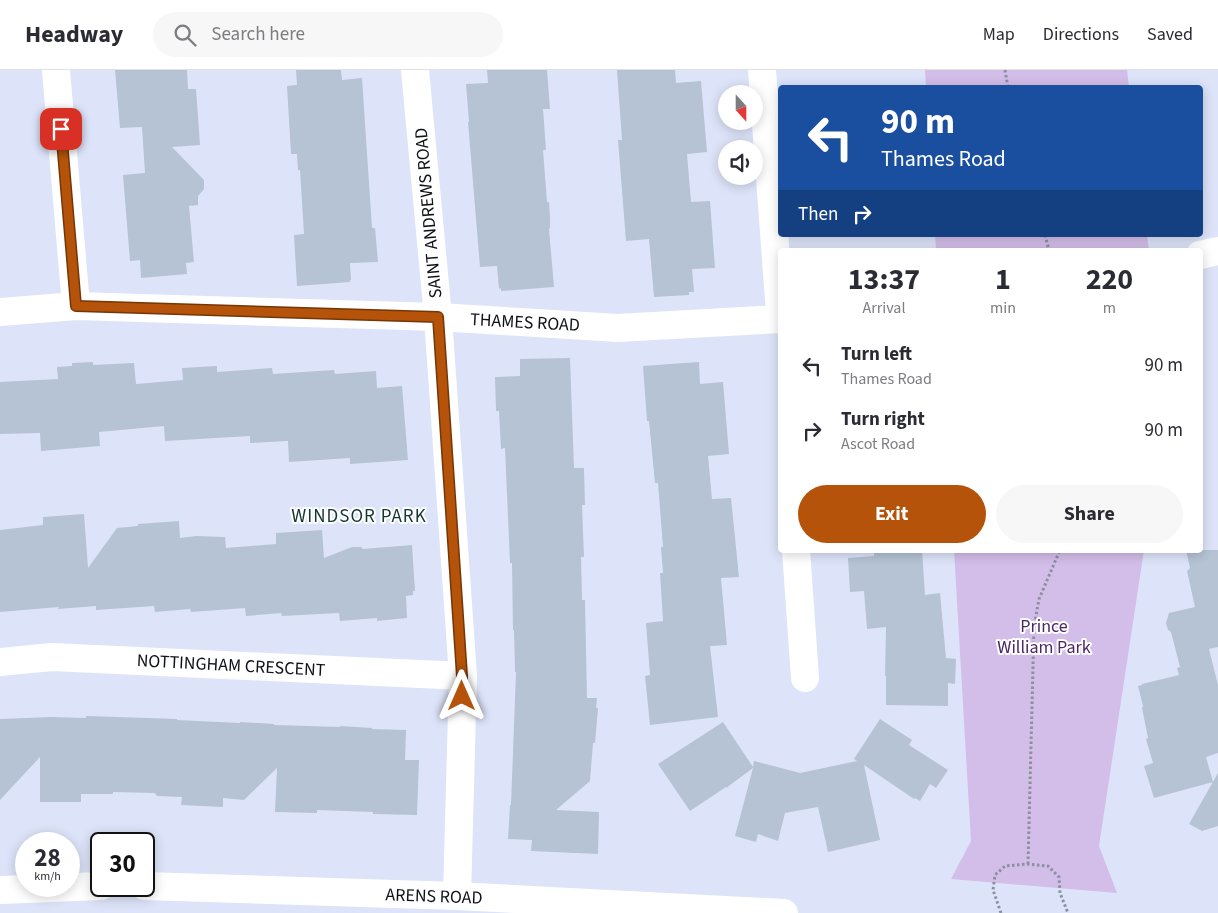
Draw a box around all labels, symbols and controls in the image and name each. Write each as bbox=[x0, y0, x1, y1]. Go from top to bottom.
search box bbox=[153, 12, 503, 57]
text: Headway bbox=[25, 17, 123, 52]
icon: search bbox=[171, 21, 199, 49]
text: Search here bbox=[211, 21, 305, 48]
text: Map bbox=[983, 22, 1015, 47]
text: Directions bbox=[1043, 22, 1119, 47]
text: Saved bbox=[1147, 22, 1193, 47]
north arrow bbox=[718, 85, 762, 130]
map controls bbox=[718, 85, 763, 185]
text: 90 m bbox=[881, 97, 955, 147]
icon: left bbox=[798, 105, 863, 170]
pin bbox=[40, 108, 82, 150]
icon: arrive bbox=[47, 115, 75, 143]
street label: SAINT ANDREWS ROAD bbox=[409, 127, 448, 299]
button: sound bbox=[718, 140, 763, 185]
text: Thames Road bbox=[881, 143, 1006, 175]
icon: right bbox=[848, 200, 876, 228]
text: Then bbox=[798, 201, 838, 228]
text: 13:37 bbox=[848, 258, 920, 301]
text: 1 bbox=[995, 258, 1011, 301]
text: 220 bbox=[1086, 258, 1133, 301]
text: Arrival bbox=[862, 297, 905, 319]
text: min bbox=[990, 297, 1016, 319]
text: m bbox=[1103, 297, 1116, 319]
street label: THAMES ROAD bbox=[469, 307, 580, 338]
text: Turn left bbox=[841, 341, 912, 368]
icon: left bbox=[798, 352, 826, 380]
text: 90 m bbox=[1145, 352, 1183, 379]
text: Thames Road bbox=[841, 368, 932, 390]
text: Turn right bbox=[841, 406, 925, 433]
icon: right bbox=[798, 417, 826, 445]
text: 90 m bbox=[1145, 417, 1183, 444]
text: Ascot Road bbox=[841, 433, 915, 455]
button: Exit bbox=[798, 485, 986, 543]
button: Share bbox=[996, 485, 1183, 543]
district label: WINDSOR PARK bbox=[291, 503, 427, 530]
park label: Prince William Park bbox=[997, 614, 1091, 660]
street label: NOTTINGHAM CRESCENT bbox=[136, 648, 326, 683]
position arrow bbox=[435, 669, 487, 721]
speed limit sign: 30 bbox=[90, 832, 155, 897]
text: 28 bbox=[34, 840, 61, 876]
text: km/h bbox=[34, 868, 61, 885]
street label: ARENS ROAD bbox=[385, 882, 483, 911]

